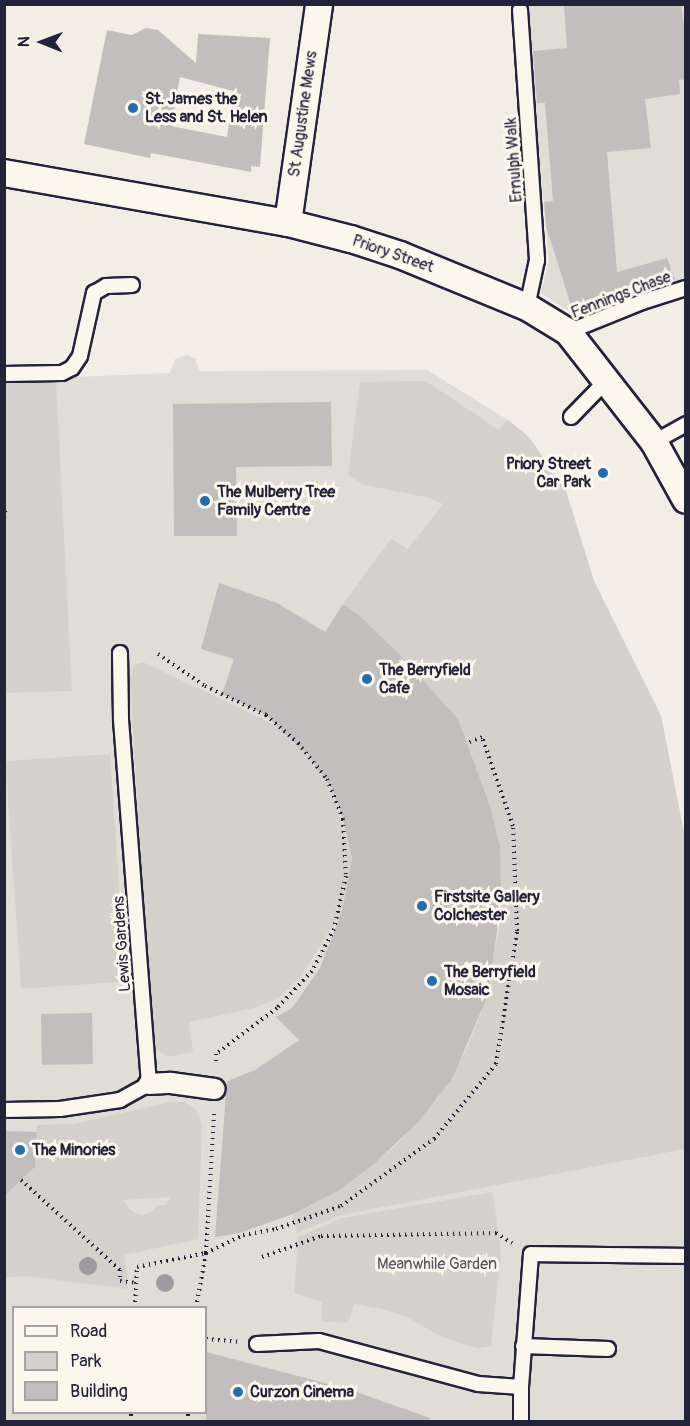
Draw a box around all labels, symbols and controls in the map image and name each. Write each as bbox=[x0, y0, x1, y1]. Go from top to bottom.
north arrow bbox=[12, 12, 72, 72]
text: N bbox=[14, 36, 34, 47]
street label: St Augustine Mews bbox=[285, 50, 321, 178]
place label: St. James the Less and St. Helen bbox=[145, 89, 268, 127]
marker: St. James the Less and St. Helen bbox=[126, 101, 140, 115]
street label: Ernulph Walk bbox=[501, 117, 527, 203]
street label: Priory Street bbox=[350, 231, 436, 277]
street label: Fennings Chase bbox=[568, 267, 674, 323]
place label: Priory Street Car Park bbox=[506, 454, 591, 492]
marker: Priory Street Car Park bbox=[596, 466, 610, 480]
place label: The Mulberry Tree Family Centre bbox=[217, 482, 335, 520]
marker: The Mulberry Tree Family Centre bbox=[198, 494, 212, 508]
place label: The Berryfield Cafe bbox=[379, 660, 471, 698]
marker: The Berryfield Cafe bbox=[360, 672, 374, 686]
place label: Firstsite Gallery Colchester bbox=[434, 887, 540, 925]
street label: Lewis Gardens bbox=[109, 895, 135, 993]
marker: Firstsite Gallery Colchester bbox=[415, 899, 429, 913]
place label: The Berryfield Mosaic bbox=[444, 962, 536, 1000]
marker: The Berryfield Mosaic bbox=[425, 974, 439, 988]
place label: The Minories bbox=[32, 1140, 116, 1160]
marker: The Minories bbox=[13, 1143, 27, 1157]
park label: Meanwhile Garden bbox=[377, 1254, 497, 1274]
legend bbox=[12, 1306, 207, 1414]
text: Road bbox=[70, 1320, 107, 1343]
text: Park bbox=[70, 1350, 102, 1373]
text: Building bbox=[70, 1380, 128, 1403]
place label: Curzon Cinema bbox=[250, 1382, 354, 1402]
marker: Curzon Cinema bbox=[231, 1385, 245, 1399]

